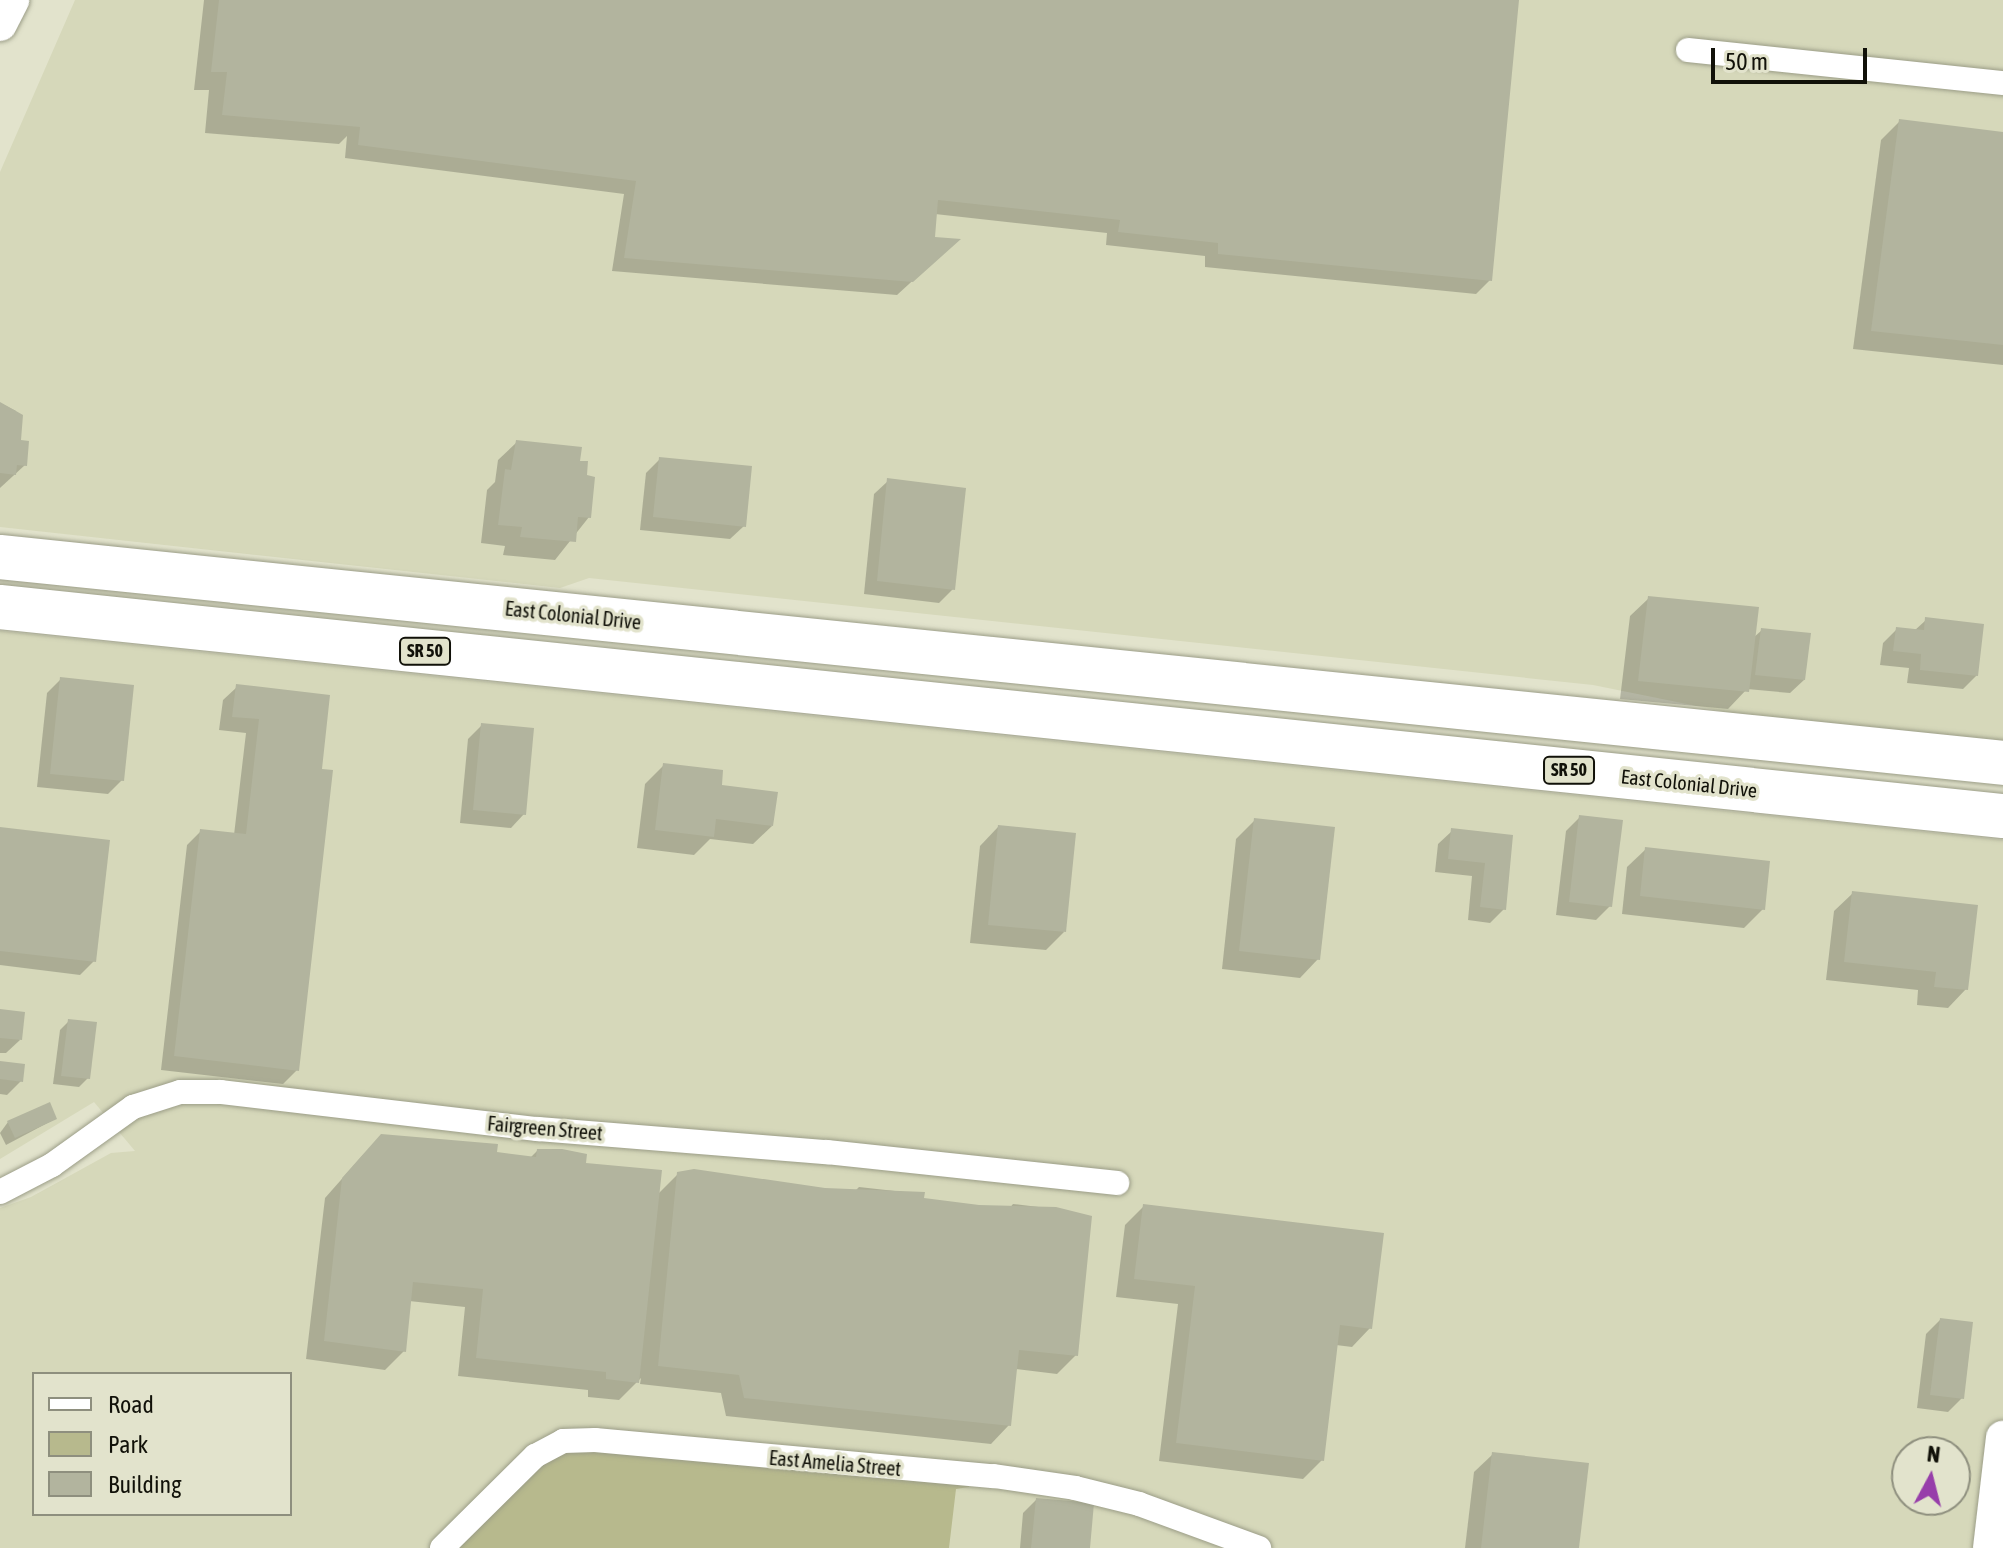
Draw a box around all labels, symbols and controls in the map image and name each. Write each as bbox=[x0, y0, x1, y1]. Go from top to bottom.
scale bar bbox=[1715, 32, 1871, 82]
text: 50 m bbox=[1725, 48, 1768, 75]
street label: East Colonial Drive bbox=[504, 596, 642, 634]
road number: SR 50 bbox=[399, 637, 451, 665]
road number: SR 50 bbox=[1543, 756, 1595, 784]
street label: East Colonial Drive bbox=[1620, 764, 1758, 802]
street label: Fairgreen Street bbox=[486, 1111, 604, 1145]
legend bbox=[32, 1372, 292, 1516]
text: Road bbox=[108, 1391, 154, 1418]
text: Park bbox=[108, 1431, 148, 1458]
north arrow bbox=[1891, 1436, 1971, 1516]
text: N bbox=[1926, 1440, 1942, 1468]
street label: East Amelia Street bbox=[768, 1445, 902, 1481]
text: Building bbox=[108, 1471, 181, 1498]

